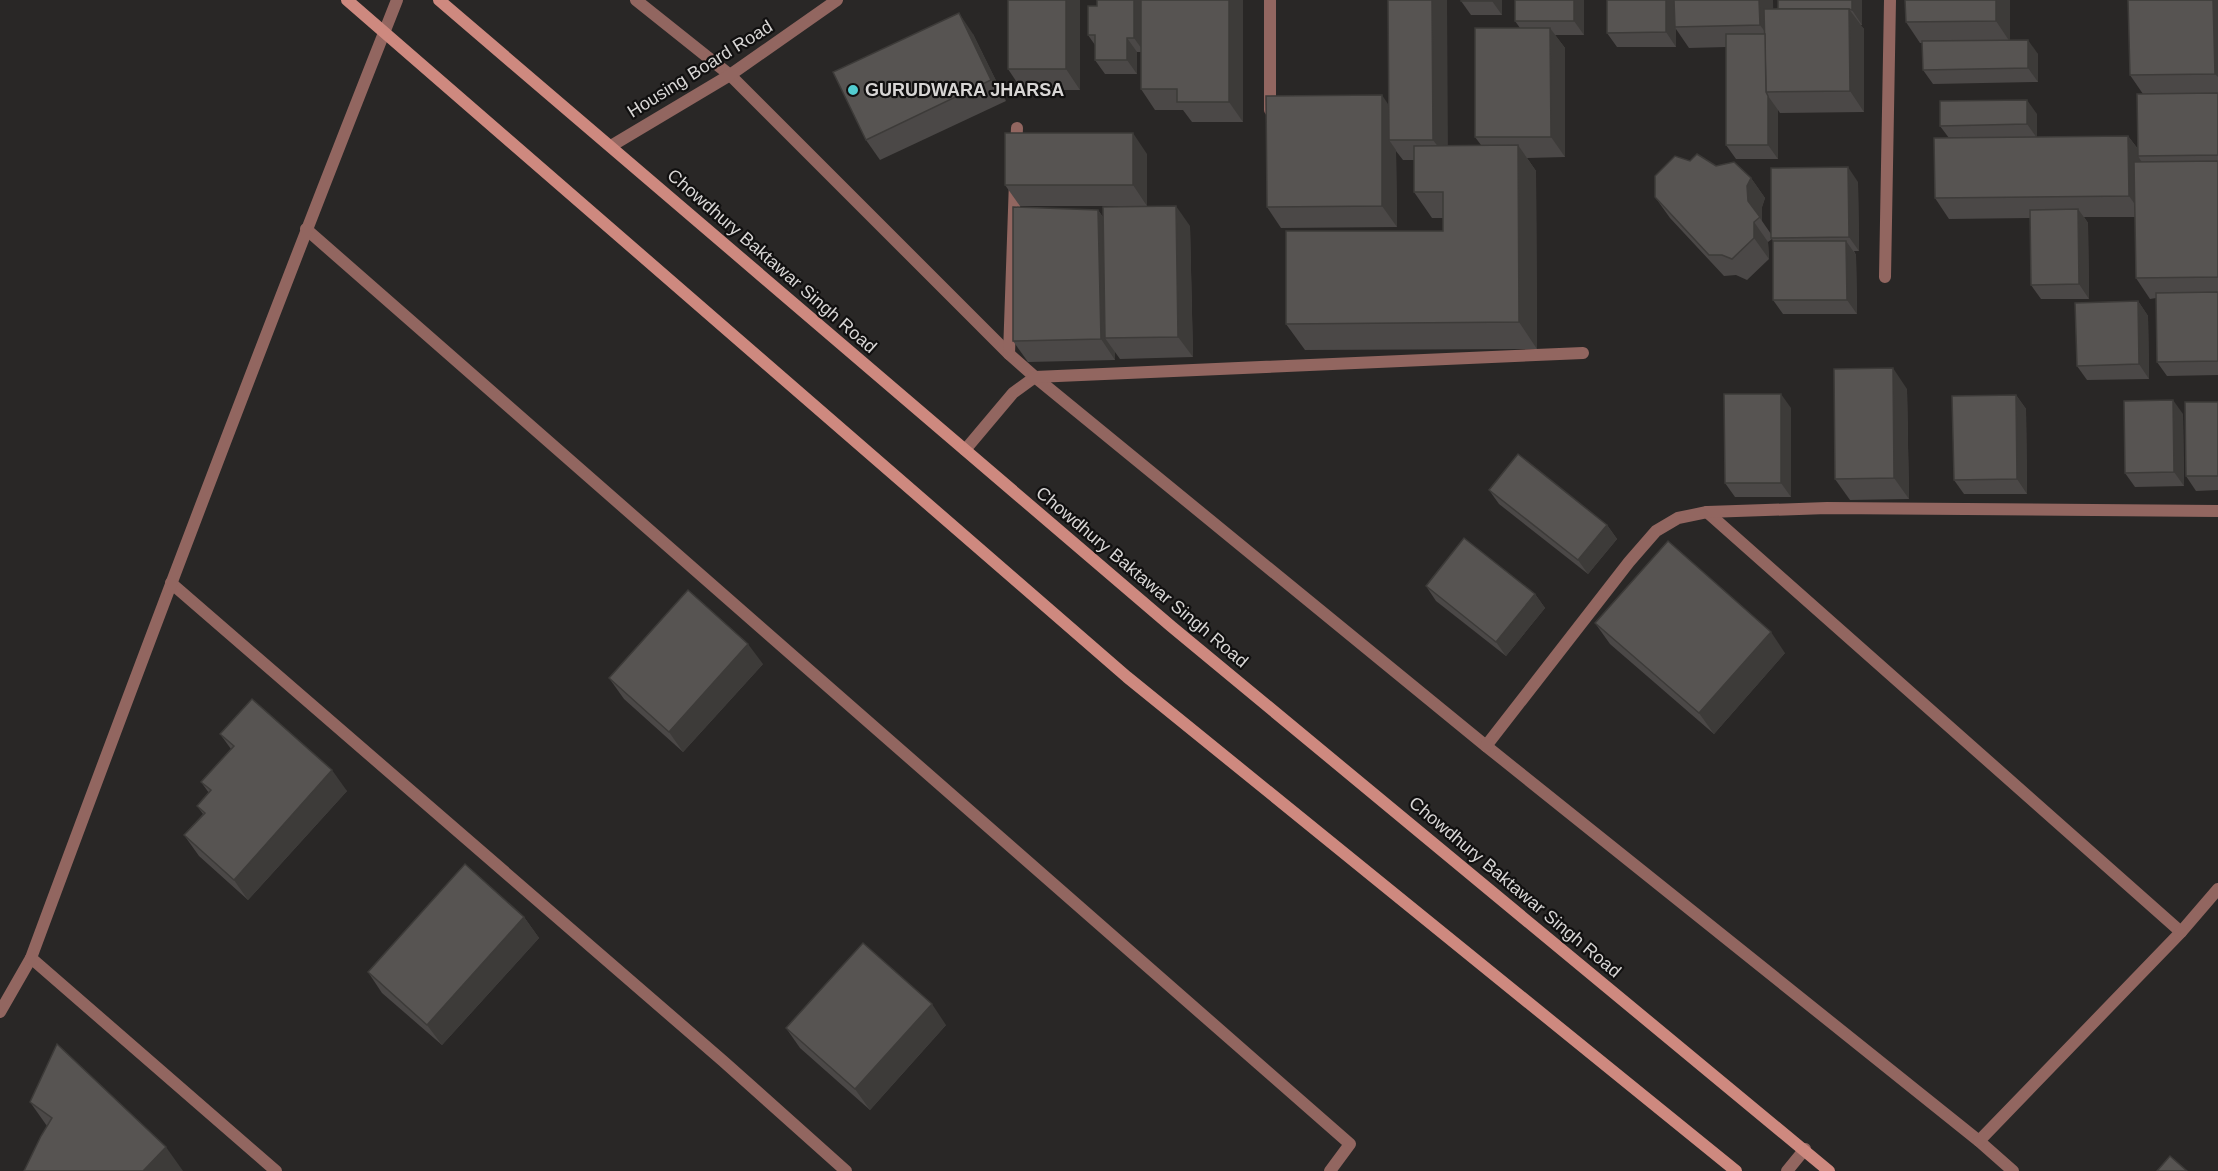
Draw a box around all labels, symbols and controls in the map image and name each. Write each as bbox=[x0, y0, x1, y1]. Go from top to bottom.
street label: Housing Board Road bbox=[624, 16, 776, 122]
place label: GURUDWARA JHARSA bbox=[865, 80, 1064, 100]
marker: GURUDWARA JHARSA bbox=[846, 83, 860, 97]
street label: Chowdhury Baktawar Singh Road bbox=[663, 165, 881, 357]
street label: Chowdhury Baktawar Singh Road bbox=[1032, 483, 1252, 671]
street label: Chowdhury Baktawar Singh Road bbox=[1405, 793, 1625, 981]

